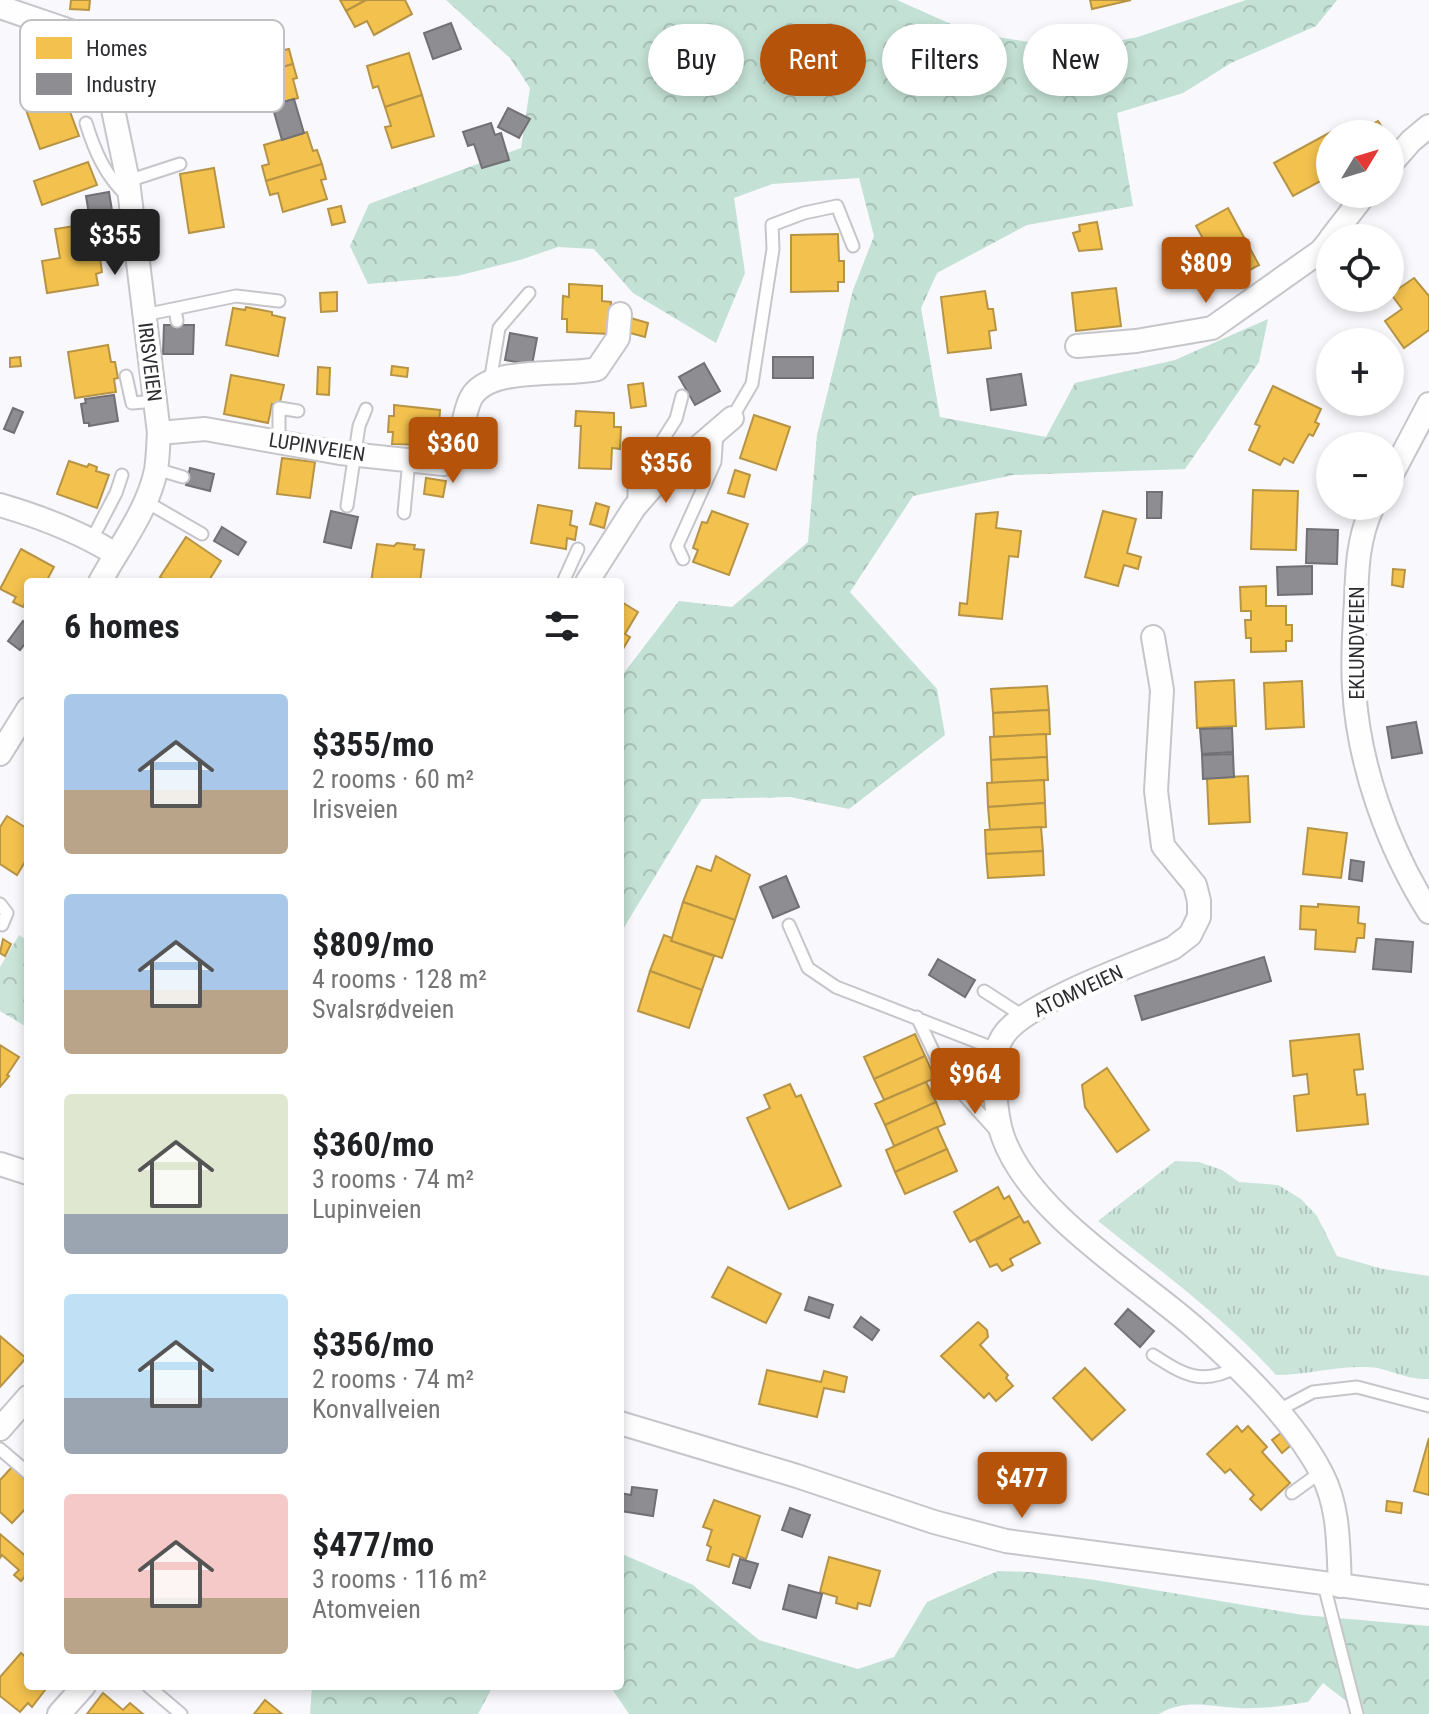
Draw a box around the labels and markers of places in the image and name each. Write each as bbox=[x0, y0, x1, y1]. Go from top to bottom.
pin: $355 bbox=[68, 209, 162, 277]
pin: $809 bbox=[1159, 237, 1253, 305]
pin: $360 bbox=[406, 417, 500, 485]
pin: $356 bbox=[619, 437, 713, 505]
pin: $964 bbox=[928, 1048, 1022, 1116]
pin: $477 bbox=[975, 1452, 1069, 1520]

